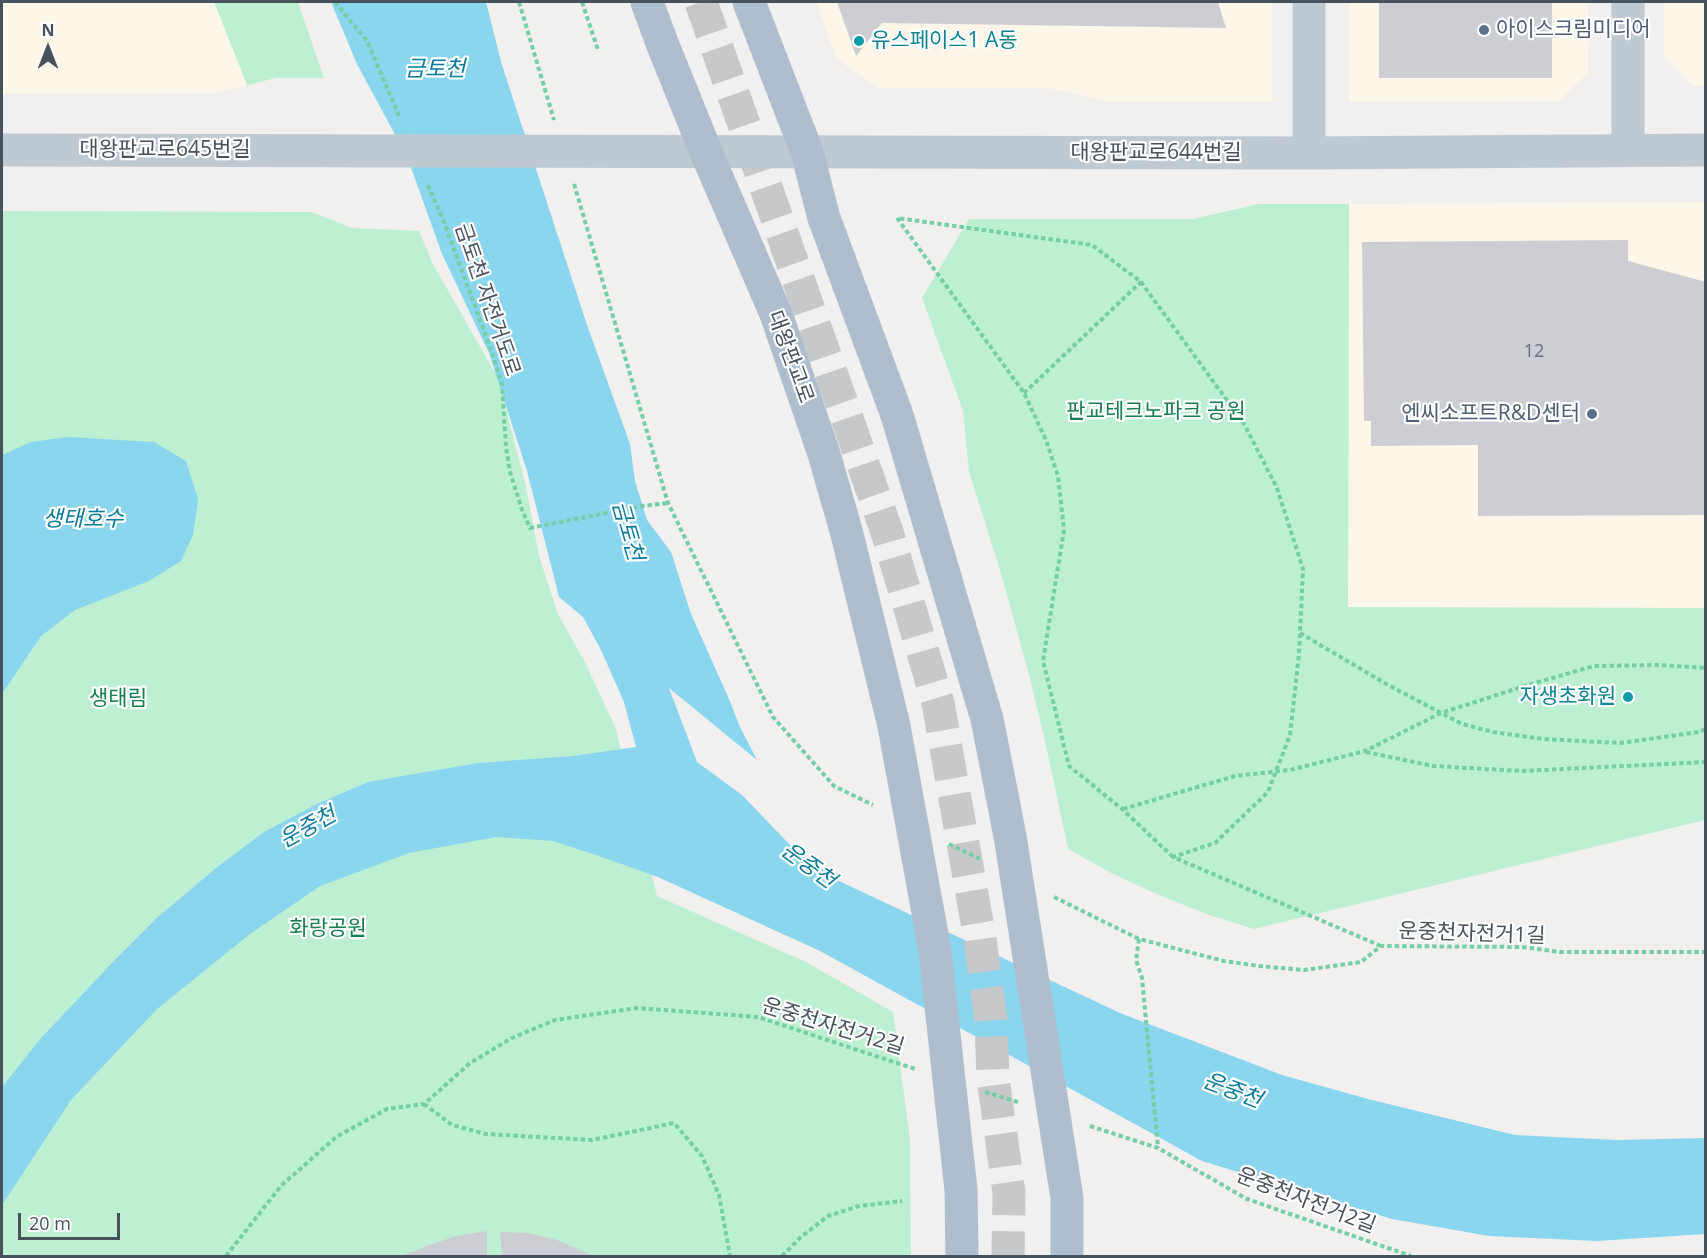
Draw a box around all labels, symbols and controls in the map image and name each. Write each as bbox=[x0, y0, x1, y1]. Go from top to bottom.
place label: 아이스크림미디어 bbox=[1496, 17, 1651, 43]
north arrow bbox=[18, 18, 78, 78]
text: N bbox=[41, 19, 55, 41]
marker: 아이스크림미디어 bbox=[1477, 23, 1491, 37]
place label: 유스페이스1 A동 bbox=[871, 28, 1018, 54]
marker: 유스페이스1 A동 bbox=[852, 34, 866, 48]
water label: 금토천 bbox=[405, 57, 465, 83]
street label: 대왕판교로645번길 bbox=[79, 137, 251, 163]
street label: 대왕판교로644번길 bbox=[1070, 140, 1242, 166]
street label: 금토천 자전거도로 bbox=[449, 220, 525, 380]
street label: 대왕판교로 bbox=[762, 307, 818, 407]
house number: 12 bbox=[1524, 341, 1544, 363]
park label: 판교테크노파크 공원 bbox=[1066, 399, 1246, 425]
place label: 엔씨소프트R&D센터 bbox=[1401, 401, 1580, 427]
marker: 엔씨소프트R&D센터 bbox=[1585, 407, 1599, 421]
water label: 금토천 bbox=[606, 498, 648, 564]
water label: 생태호수 bbox=[43, 507, 123, 533]
place label: 자생초화원 bbox=[1519, 684, 1616, 710]
park label: 생태림 bbox=[89, 686, 147, 712]
marker: 자생초화원 bbox=[1621, 690, 1635, 704]
water label: 운중천 bbox=[275, 802, 341, 854]
water label: 운중천 bbox=[776, 837, 840, 895]
park label: 화랑공원 bbox=[289, 916, 367, 942]
street label: 운중천자전거1길 bbox=[1398, 919, 1546, 949]
street label: 운중천자전거2길 bbox=[759, 993, 907, 1061]
water label: 운중천 bbox=[1199, 1068, 1265, 1114]
street label: 운중천자전거2길 bbox=[1233, 1163, 1379, 1239]
scale bar bbox=[21, 1201, 123, 1239]
text: 20 m bbox=[29, 1211, 71, 1235]

